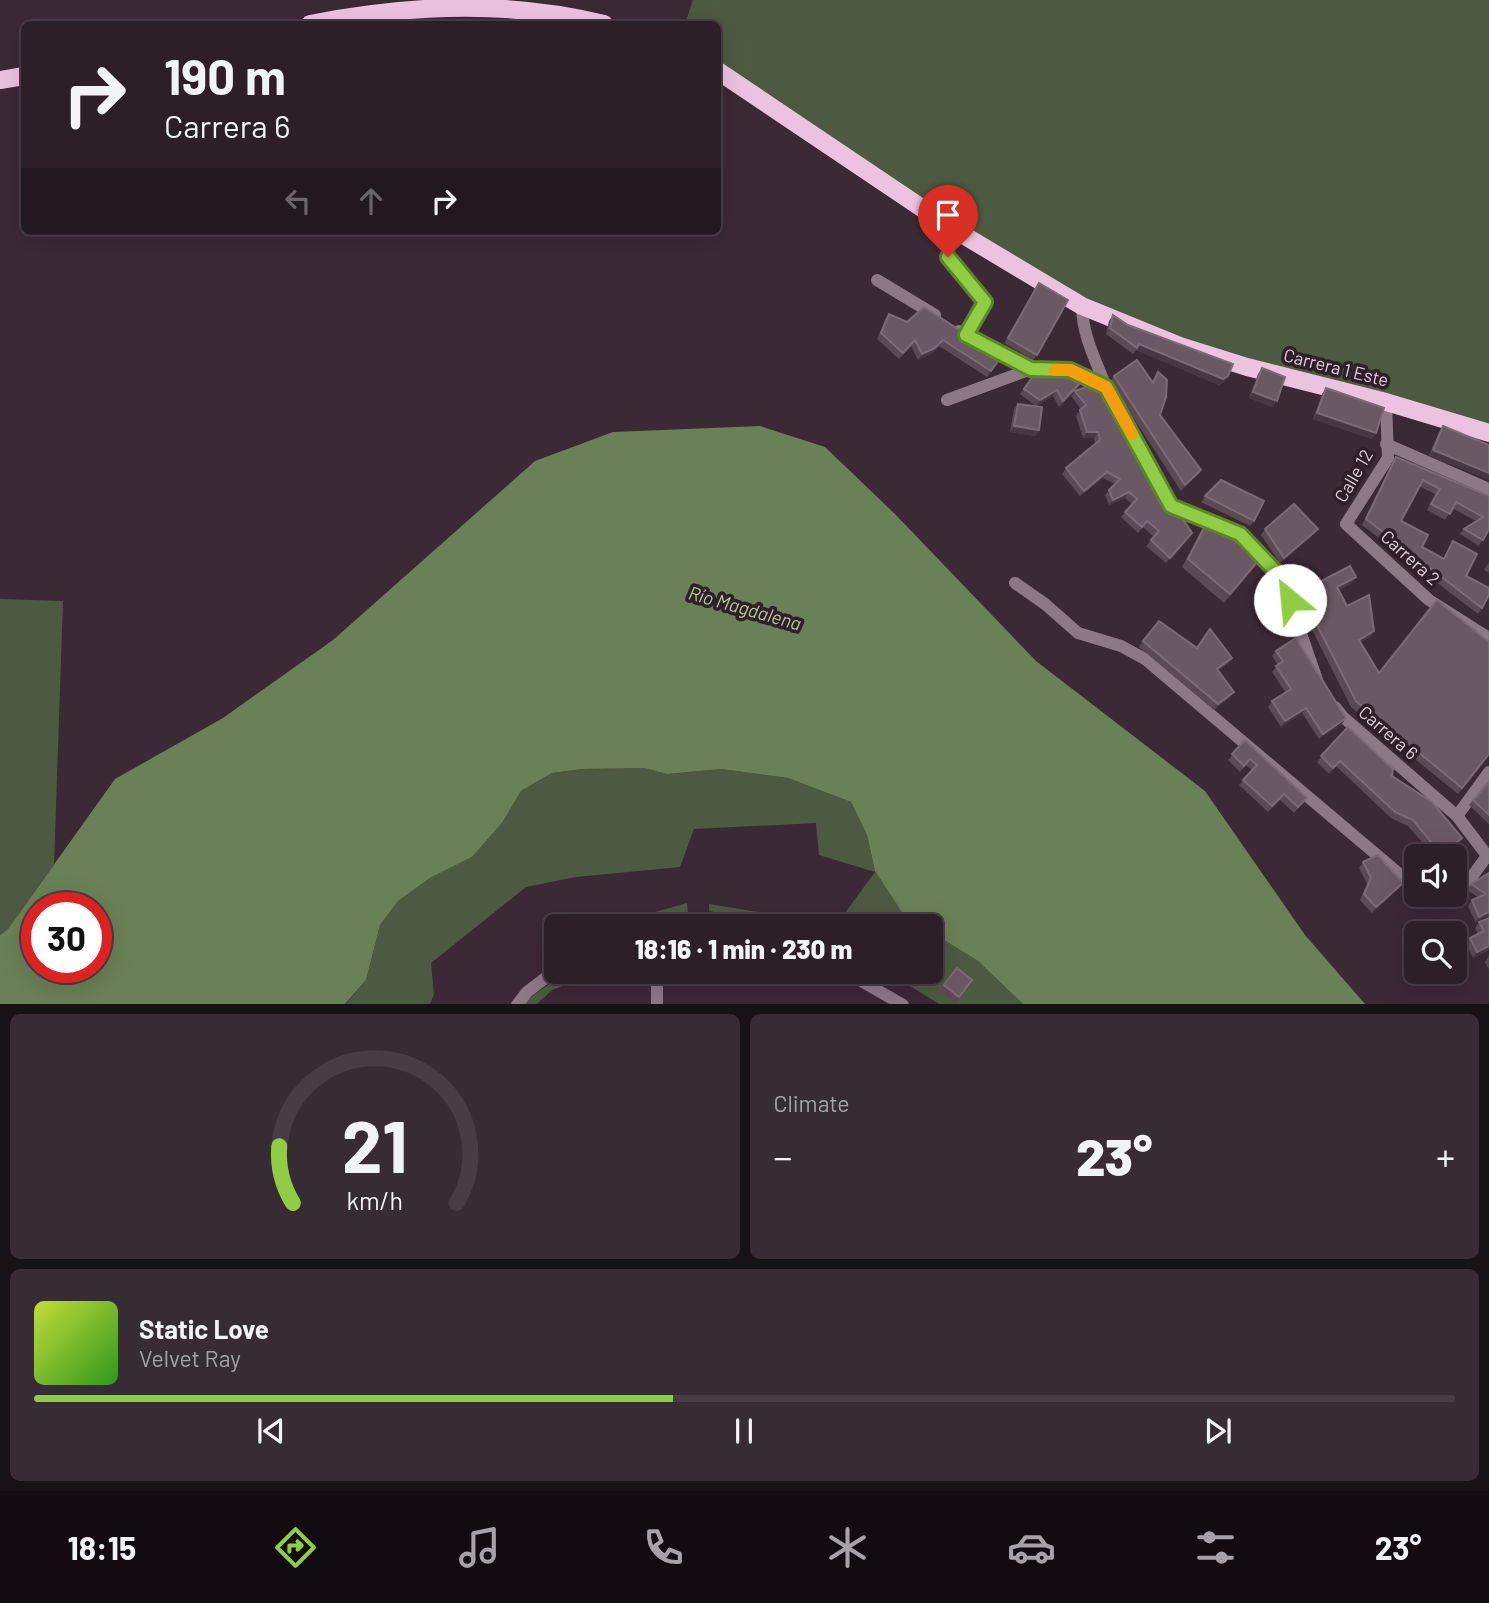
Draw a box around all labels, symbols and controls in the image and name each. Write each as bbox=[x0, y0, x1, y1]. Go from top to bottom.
text: 190 m bbox=[164, 46, 286, 105]
icon: right bbox=[49, 49, 140, 140]
text: Carrera 6 bbox=[164, 106, 291, 144]
icon: left bbox=[279, 182, 317, 220]
icon: ahead bbox=[352, 182, 390, 220]
icon: right bbox=[425, 182, 463, 220]
pin bbox=[918, 185, 978, 257]
icon: arrive bbox=[929, 196, 967, 234]
street label: Carrera 1 Este bbox=[1282, 343, 1391, 391]
street label: Calle 12 bbox=[1329, 445, 1377, 506]
street label: Carrera 2 bbox=[1377, 525, 1445, 589]
position arrow bbox=[1253, 563, 1327, 637]
water label: Río Magdalena bbox=[686, 580, 804, 635]
street label: Carrera 6 bbox=[1355, 701, 1423, 764]
map controls bbox=[1404, 844, 1467, 984]
button: sound bbox=[1404, 844, 1467, 907]
speed limit sign: 30 bbox=[21, 892, 112, 983]
button: search bbox=[1404, 921, 1467, 984]
text: 18:16 · 1 min · 230 m bbox=[635, 933, 852, 964]
text: Climate bbox=[774, 1089, 850, 1117]
text: 21 bbox=[342, 1100, 408, 1188]
text: 23° bbox=[1076, 1124, 1153, 1186]
text: − bbox=[774, 1133, 793, 1179]
text: + bbox=[1436, 1133, 1455, 1179]
text: km/h bbox=[346, 1184, 403, 1214]
text: Static Love bbox=[139, 1313, 269, 1344]
text: Velvet Ray bbox=[139, 1344, 241, 1372]
icon: previous bbox=[252, 1412, 290, 1450]
icon: pause bbox=[725, 1412, 763, 1450]
icon: next bbox=[1199, 1412, 1237, 1450]
icon: directions bbox=[271, 1523, 320, 1572]
icon: music bbox=[455, 1523, 504, 1572]
icon: phone bbox=[639, 1523, 688, 1572]
icon: climate bbox=[823, 1523, 872, 1572]
icon: car bbox=[1007, 1523, 1056, 1572]
icon: filters bbox=[1191, 1523, 1240, 1572]
text: 18:15 bbox=[67, 1528, 136, 1566]
text: 23° bbox=[1375, 1528, 1421, 1566]

